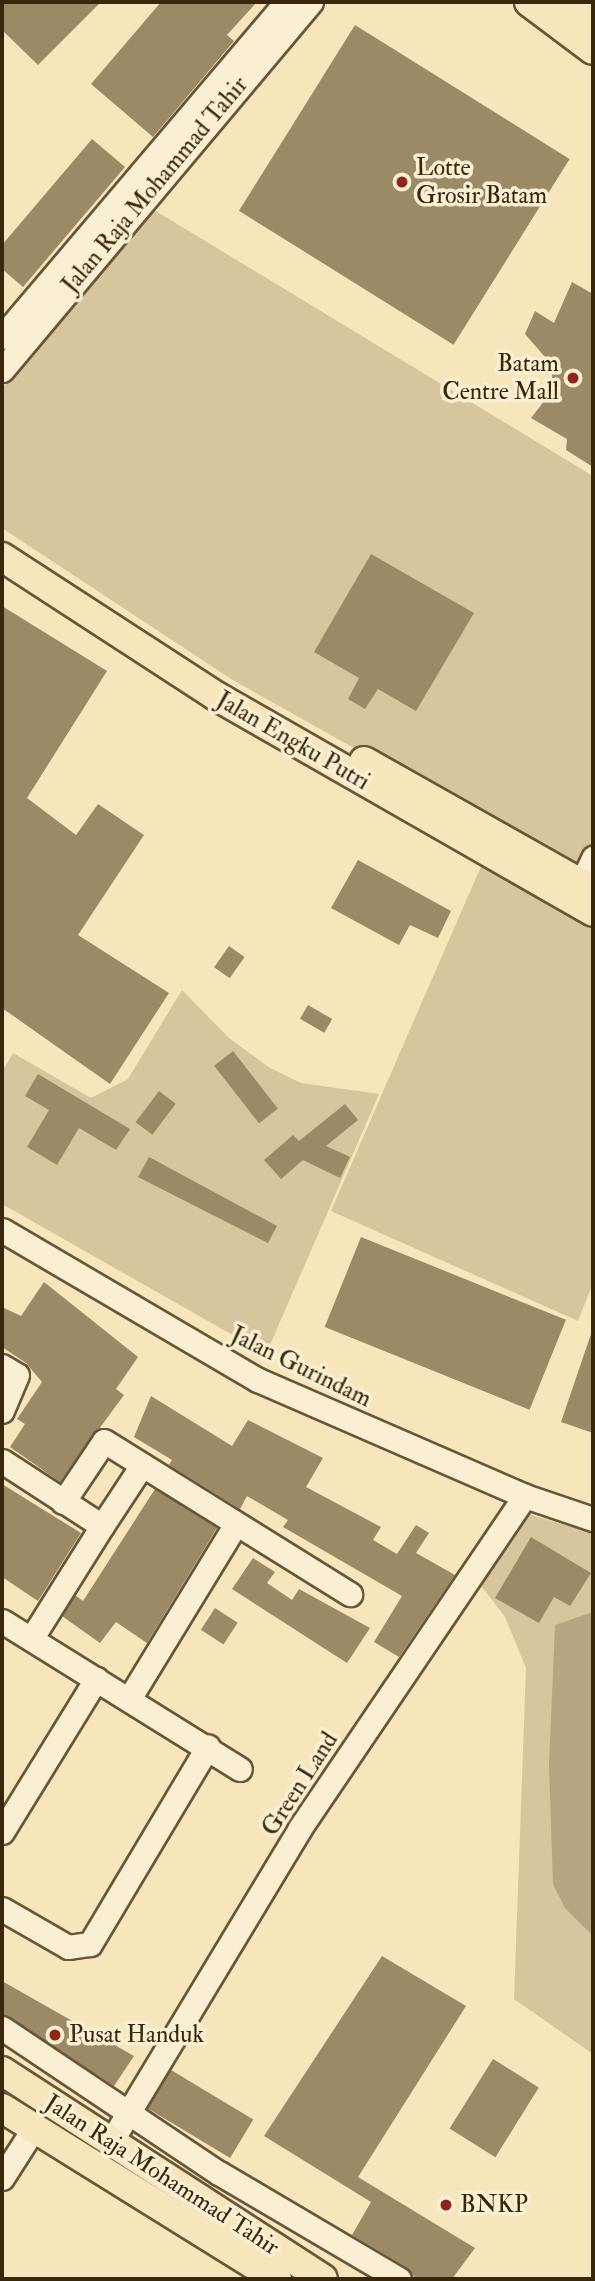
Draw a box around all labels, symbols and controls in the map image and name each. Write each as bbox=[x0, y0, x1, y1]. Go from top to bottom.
street label: Jalan Raja Mohammad Tahir bbox=[56, 71, 254, 299]
place label: Lotte Grosir Batam bbox=[416, 154, 547, 210]
marker: Lotte Grosir Batam bbox=[394, 174, 410, 190]
place label: Batam Centre Mall bbox=[442, 350, 559, 406]
marker: Batam Centre Mall bbox=[565, 370, 581, 386]
street label: Jalan Engku Putri bbox=[211, 685, 375, 797]
street label: Jalan Gurindam bbox=[226, 1321, 376, 1413]
street label: Green Land bbox=[256, 1727, 344, 1841]
place label: Pusat Handuk bbox=[69, 2021, 204, 2049]
marker: Pusat Handuk bbox=[47, 2027, 63, 2043]
street label: Jalan Raja Mohammad Tahir bbox=[39, 2088, 285, 2262]
place label: BNKP bbox=[460, 2191, 528, 2219]
marker: BNKP bbox=[438, 2197, 454, 2213]

